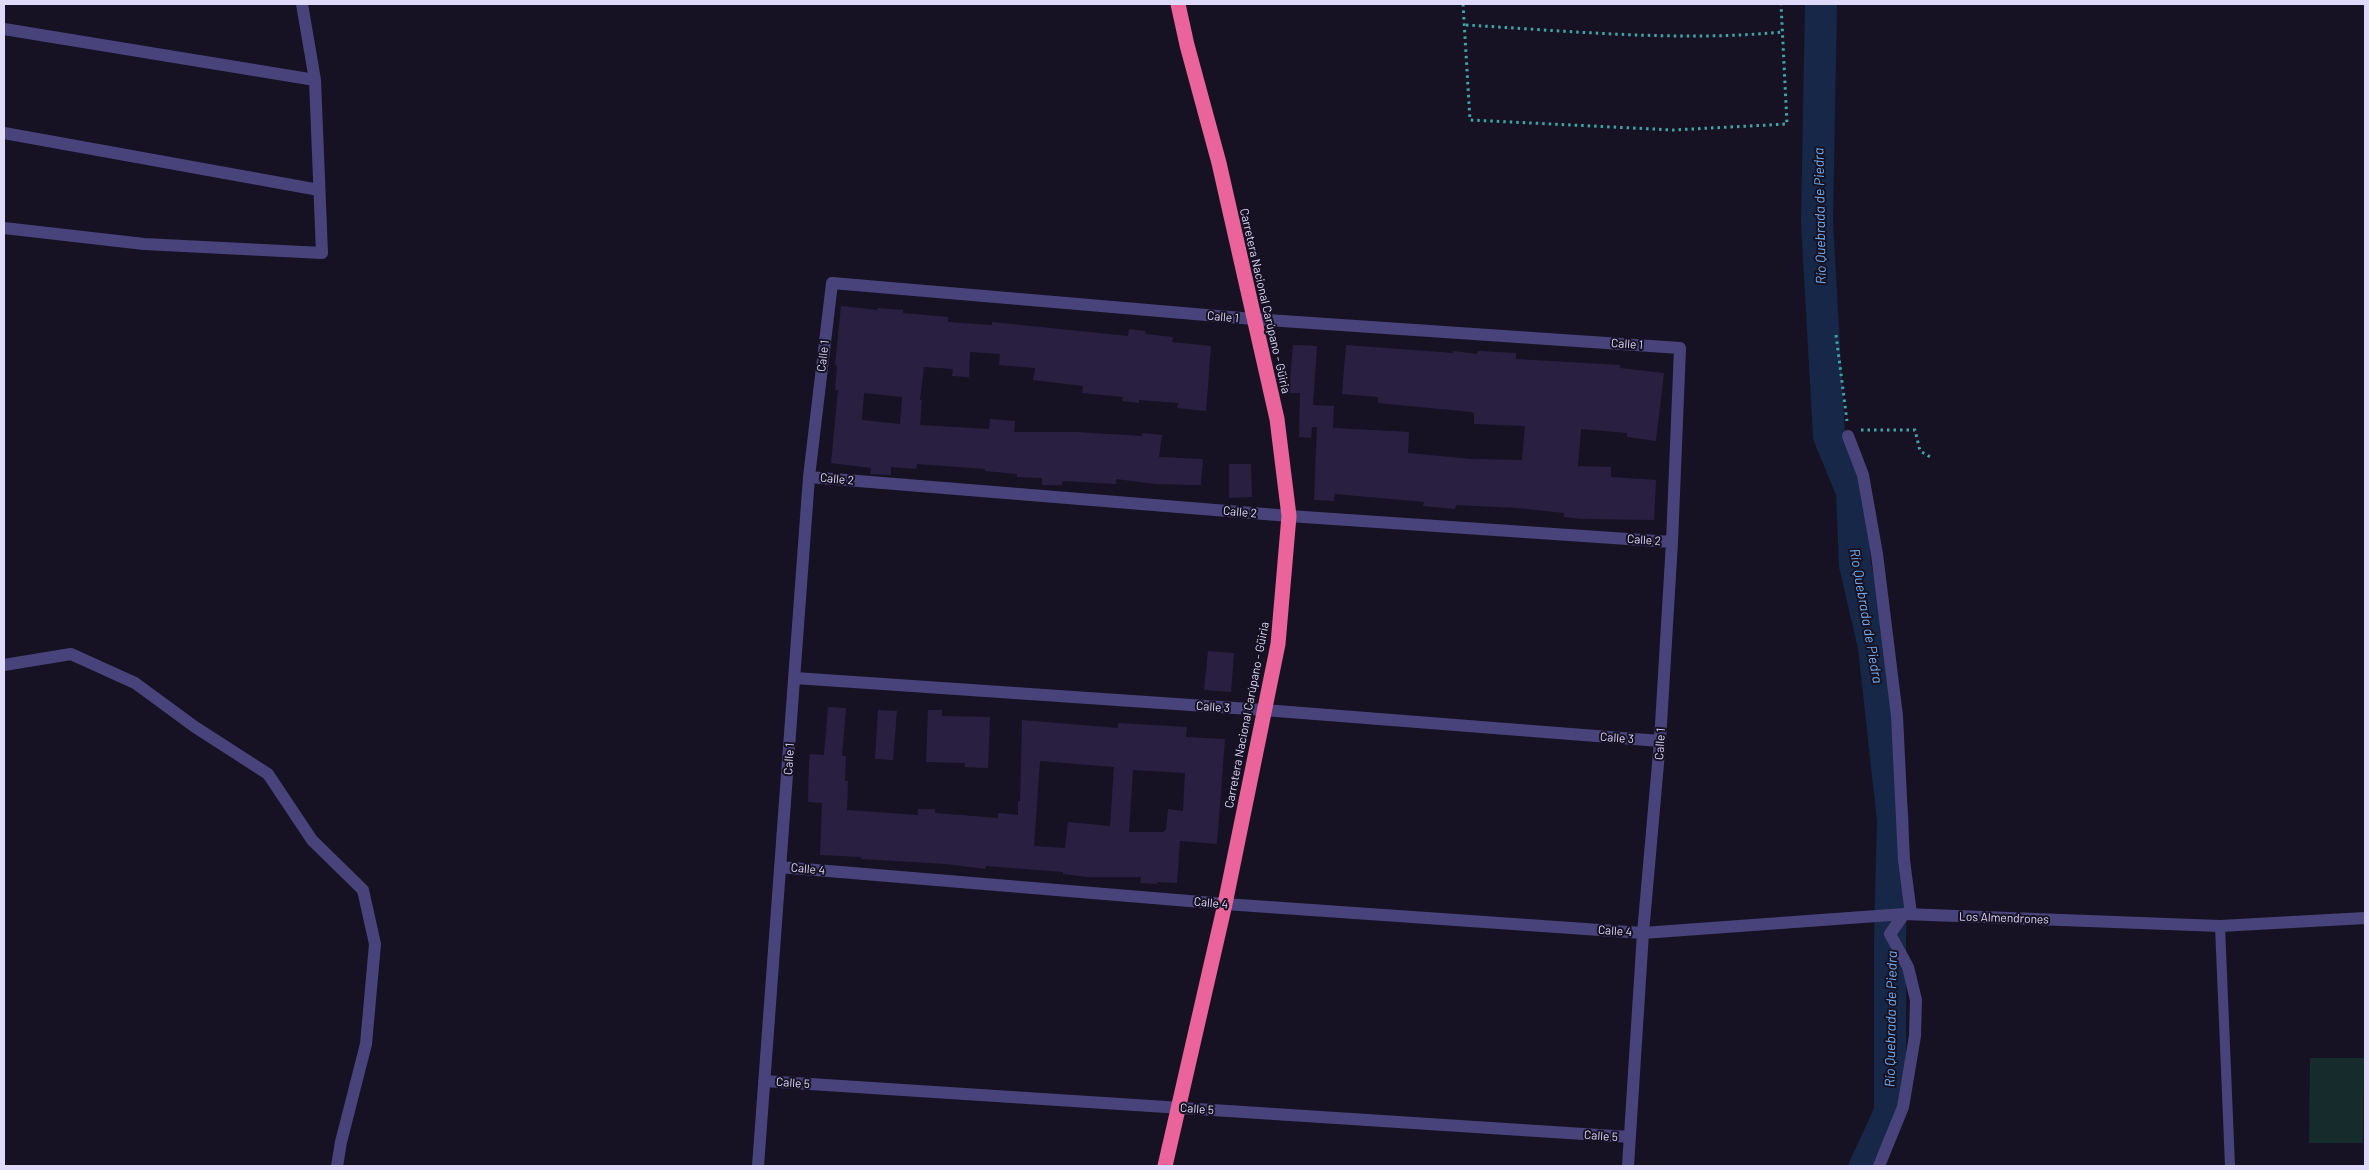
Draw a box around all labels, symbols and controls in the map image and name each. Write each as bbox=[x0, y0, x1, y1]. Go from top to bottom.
water label: Río Quebrada de Piedra bbox=[1810, 148, 1830, 284]
street label: Carretera Nacional Carúpano - Güiria bbox=[1237, 207, 1293, 395]
street label: Calle 1 bbox=[1207, 308, 1239, 326]
street label: Calle 1 bbox=[1611, 336, 1643, 352]
street label: Calle 1 bbox=[814, 339, 832, 373]
street label: Calle 2 bbox=[819, 470, 855, 488]
street label: Calle 2 bbox=[1222, 503, 1258, 521]
street label: Calle 2 bbox=[1626, 532, 1662, 548]
water label: Río Quebrada de Piedra bbox=[1846, 547, 1886, 685]
street label: Carretera Nacional Carúpano - Güiria bbox=[1222, 621, 1272, 809]
street label: Calle 3 bbox=[1196, 699, 1230, 715]
street label: Calle 1 bbox=[1652, 728, 1668, 760]
street label: Calle 3 bbox=[1600, 730, 1634, 746]
street label: Calle 1 bbox=[781, 743, 797, 775]
street label: Calle 4 bbox=[790, 860, 826, 878]
street label: Calle 4 bbox=[1193, 894, 1229, 912]
street label: Los Almendrones bbox=[1959, 909, 2049, 927]
street label: Calle 4 bbox=[1597, 923, 1633, 939]
water label: Río Quebrada de Piedra bbox=[1881, 951, 1901, 1087]
street label: Calle 5 bbox=[776, 1075, 810, 1091]
street label: Calle 5 bbox=[1180, 1101, 1214, 1117]
street label: Calle 5 bbox=[1584, 1128, 1618, 1144]

